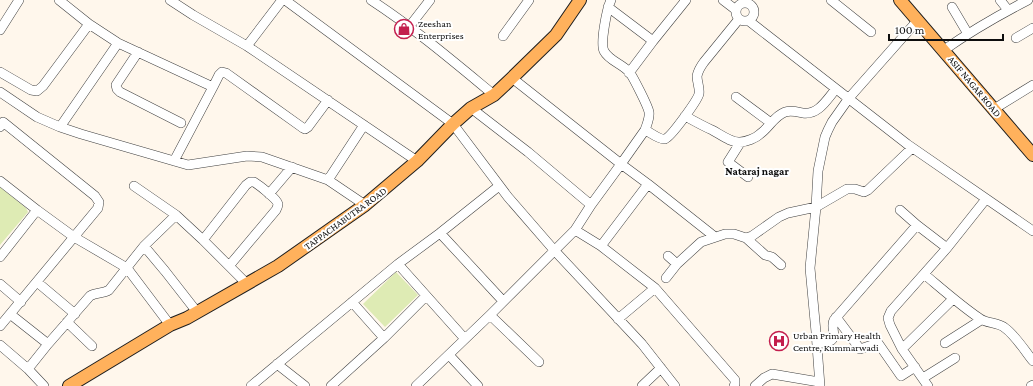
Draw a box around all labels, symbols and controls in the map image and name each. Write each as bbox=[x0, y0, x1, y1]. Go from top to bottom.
scale bar bbox=[889, 16, 1003, 42]
shop icon: Zeeshan Enterprises bbox=[393, 18, 415, 40]
place label: Zeeshan Enterprises bbox=[418, 18, 464, 41]
text: 100 m bbox=[895, 23, 925, 37]
street label: ASIF NAGAR ROAD bbox=[946, 54, 1004, 119]
district label: Nataraj nagar bbox=[725, 165, 789, 178]
street label: TAPPACHABUTRA ROAD bbox=[302, 185, 389, 252]
hospital icon: Urban Primary Health Centre, Kummarwadi bbox=[768, 330, 790, 352]
place label: Urban Primary Health Centre, Kummarwadi bbox=[793, 330, 881, 353]

